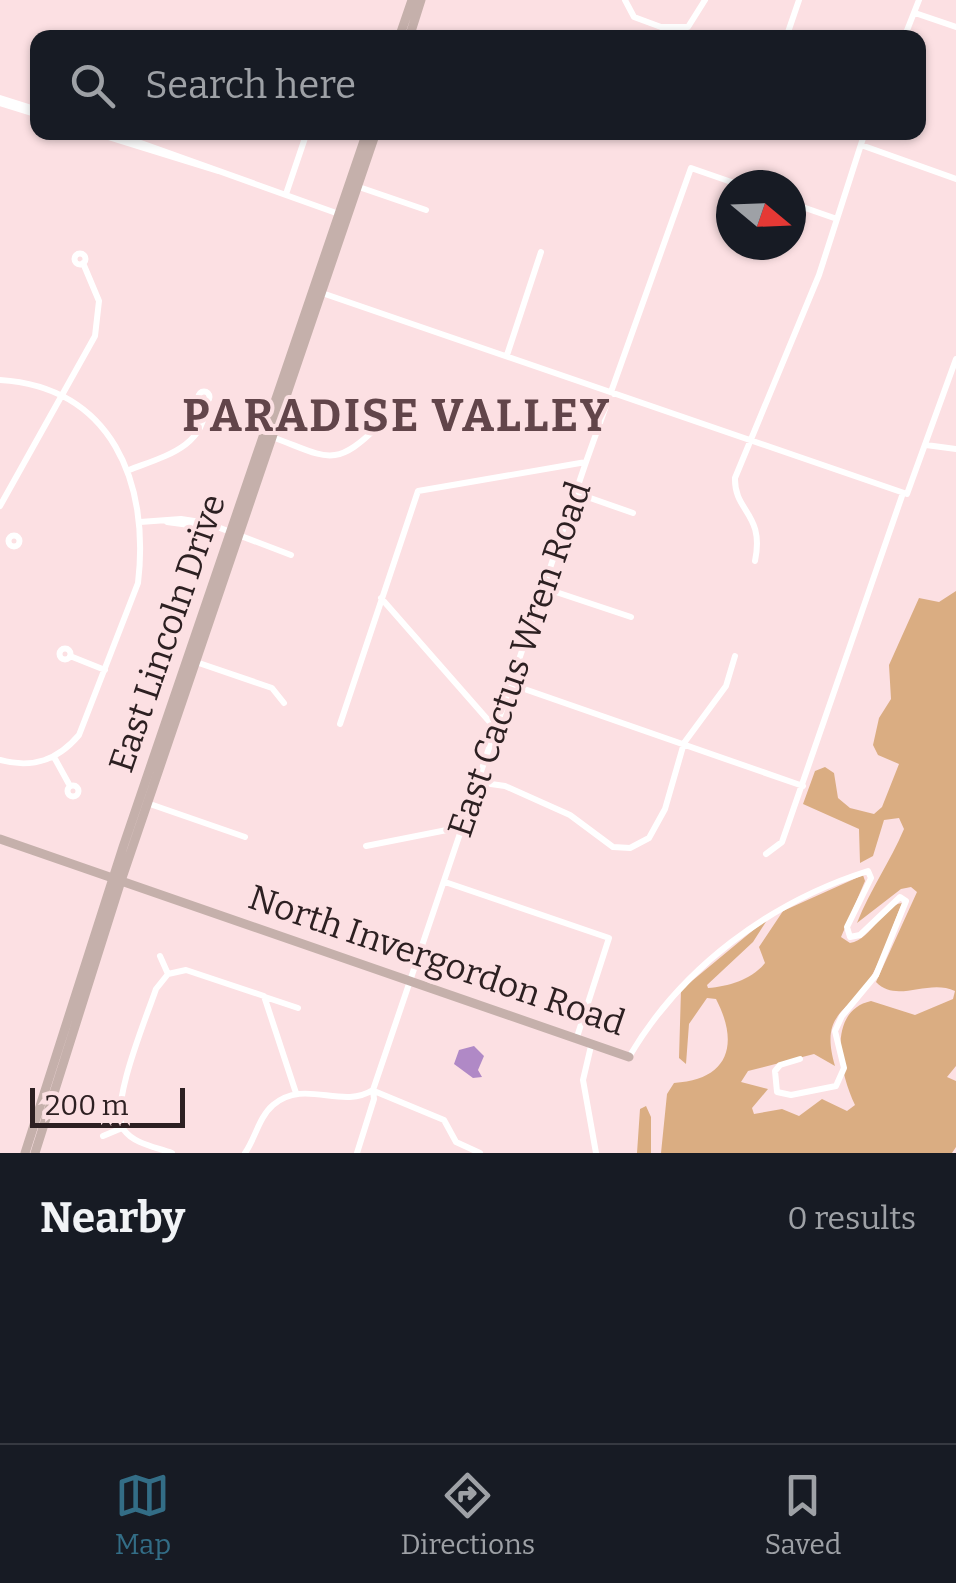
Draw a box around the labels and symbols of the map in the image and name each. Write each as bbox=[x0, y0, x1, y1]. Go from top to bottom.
north arrow bbox=[716, 170, 806, 260]
district label: PARADISE VALLEY bbox=[182, 389, 612, 443]
street label: East Cactus Wren Road bbox=[438, 476, 600, 842]
street label: East Lincoln Drive bbox=[100, 489, 234, 777]
street label: North Invergordon Road bbox=[243, 876, 631, 1044]
scale bar bbox=[30, 1083, 185, 1128]

